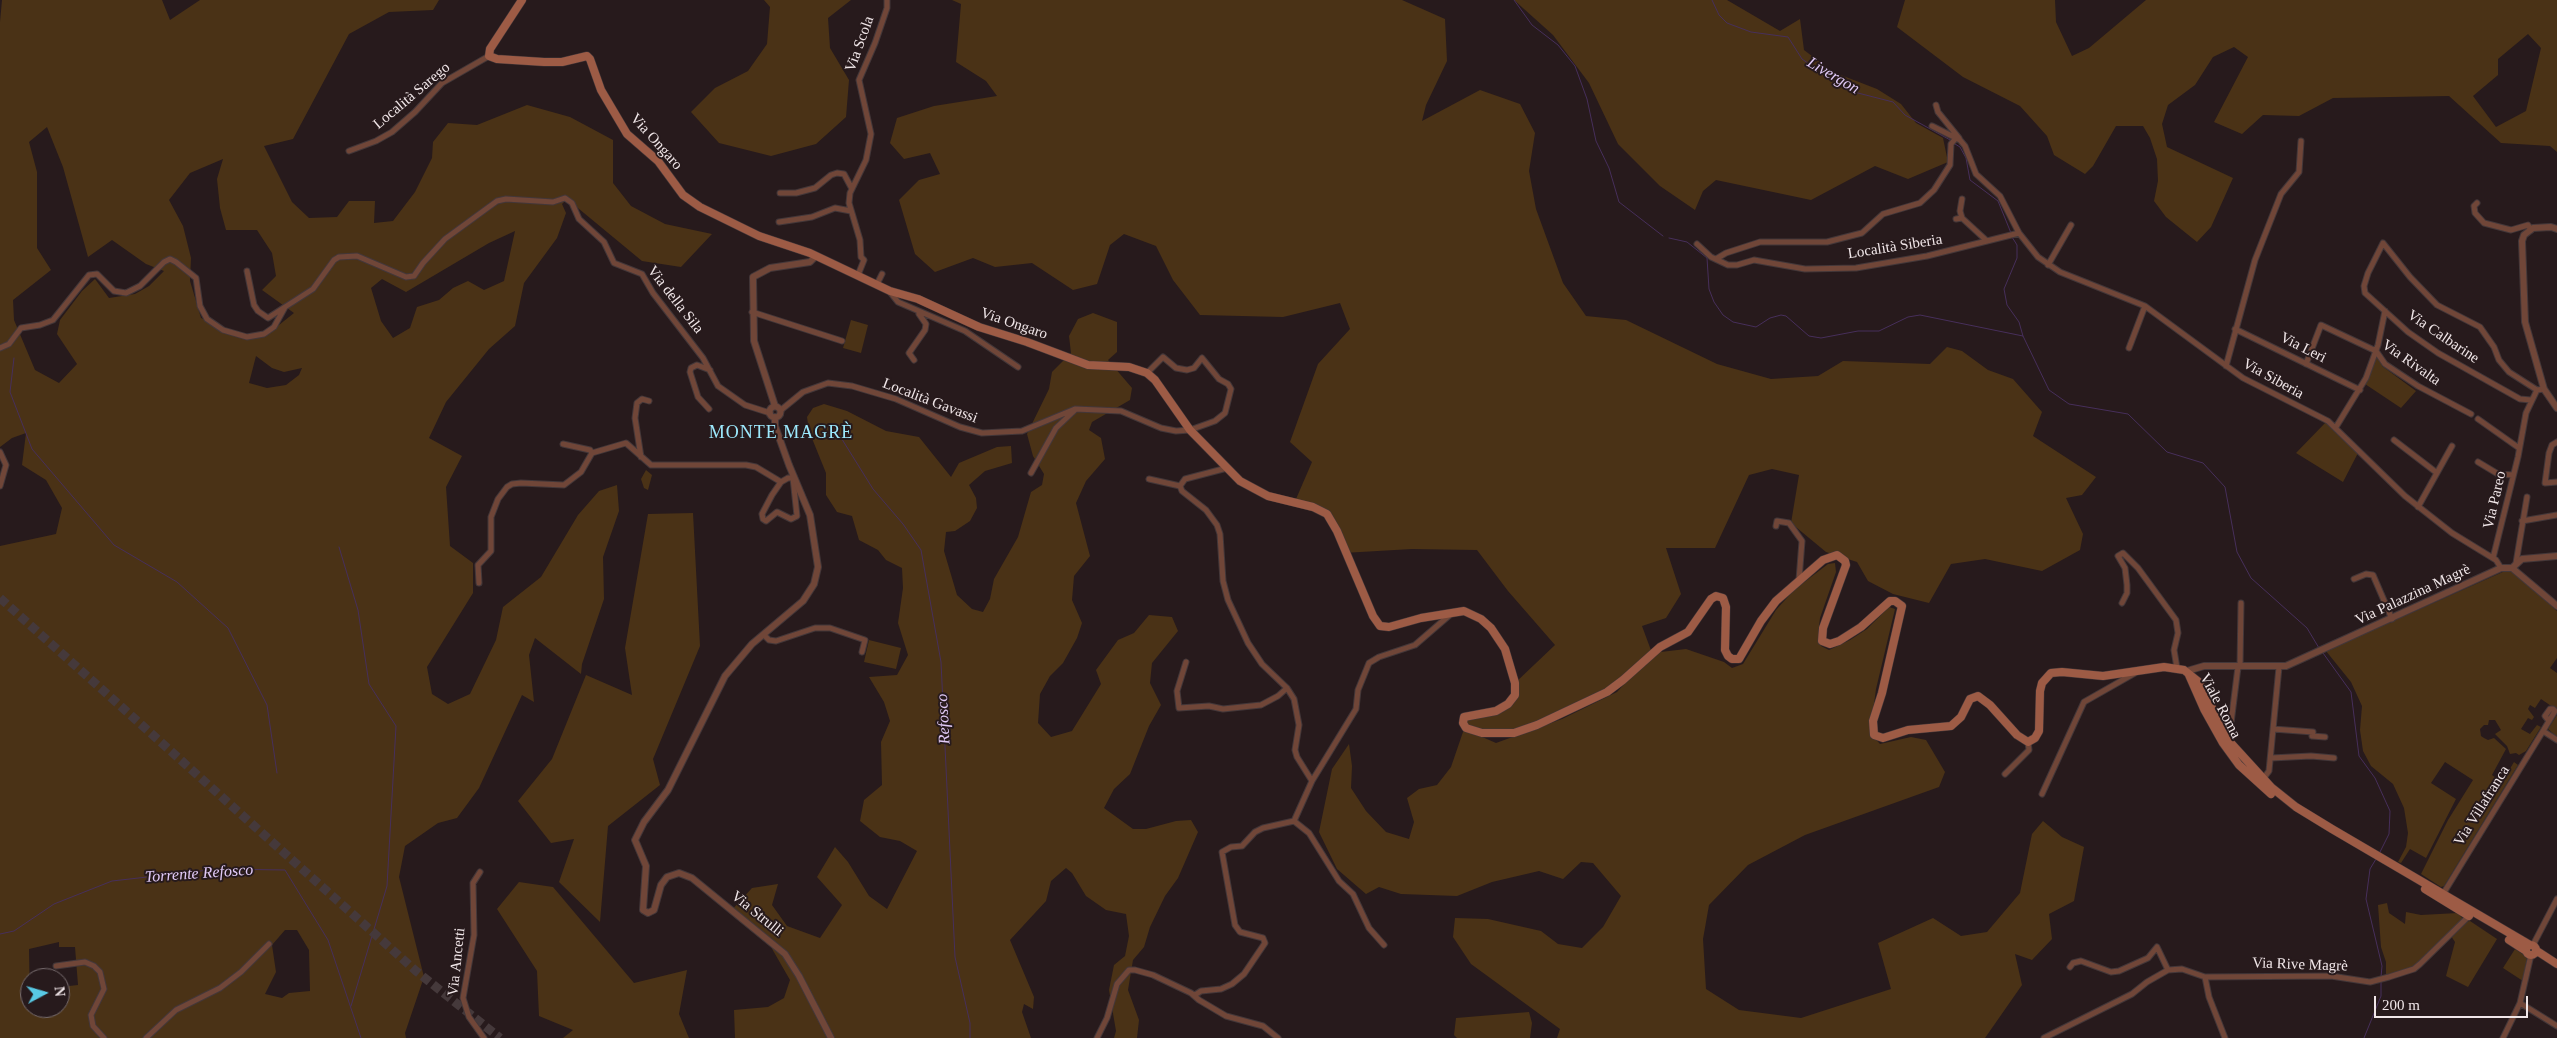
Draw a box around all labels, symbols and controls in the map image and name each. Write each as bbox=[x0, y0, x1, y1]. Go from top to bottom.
street label: Via Scola bbox=[842, 14, 878, 74]
water label: Livergon bbox=[1803, 53, 1863, 99]
street label: Località Sarego bbox=[370, 59, 454, 133]
street label: Via Ongaro bbox=[626, 110, 686, 174]
street label: Località Siberia bbox=[1846, 231, 1944, 263]
street label: Via della Sila bbox=[643, 263, 707, 337]
street label: Via Ongaro bbox=[978, 304, 1050, 344]
street label: Via Calbarine bbox=[2404, 306, 2482, 368]
street label: Via Leri bbox=[2277, 329, 2329, 367]
street label: Via Rivalta bbox=[2378, 336, 2444, 390]
street label: Via Siberia bbox=[2239, 355, 2307, 403]
street label: Località Gavassi bbox=[880, 375, 980, 427]
district label: MONTE MAGRÈ bbox=[707, 422, 855, 444]
street label: Via Pareo bbox=[2480, 469, 2510, 531]
street label: Via Palazzina Magrè bbox=[2353, 560, 2473, 630]
street label: Viale Roma bbox=[2195, 670, 2245, 742]
water label: Refosco bbox=[933, 693, 955, 745]
street label: Via Villafranca bbox=[2450, 763, 2514, 849]
water label: Torrente Refosco bbox=[144, 861, 254, 887]
street label: Via Strulli bbox=[727, 887, 787, 941]
street label: Via Ancetti bbox=[444, 927, 470, 997]
street label: Via Rive Magrè bbox=[2252, 954, 2348, 976]
north arrow bbox=[20, 968, 70, 1018]
text: N bbox=[51, 986, 67, 997]
scale bar bbox=[2377, 986, 2531, 1018]
text: 200 m bbox=[2382, 997, 2420, 1013]

